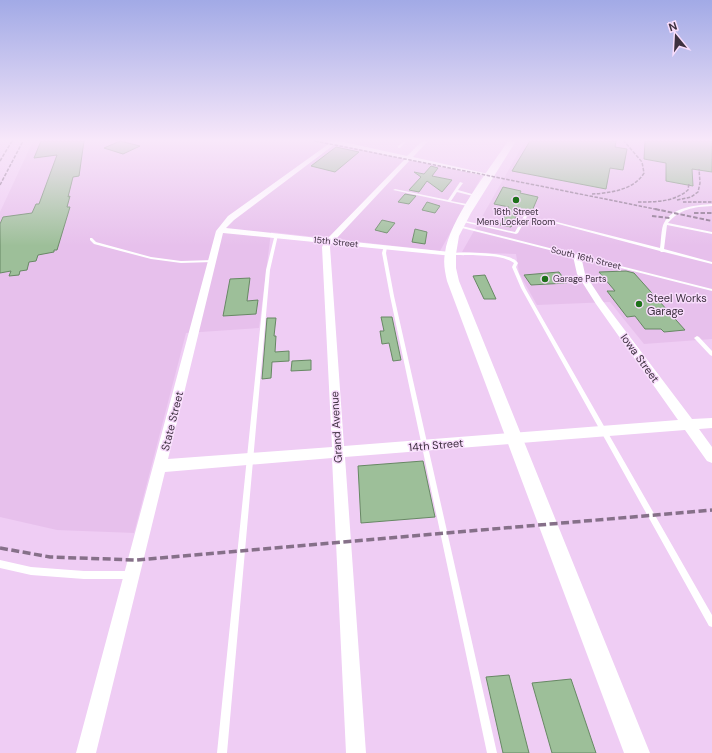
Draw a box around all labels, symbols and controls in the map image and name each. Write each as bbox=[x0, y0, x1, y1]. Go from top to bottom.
north arrow bbox=[656, 16, 696, 56]
text: N bbox=[667, 19, 679, 34]
marker: 16th Street Mens Locker Room bbox=[511, 195, 521, 205]
place label: 16th Street Mens Locker Room bbox=[477, 206, 555, 228]
street label: 15th Street bbox=[313, 234, 359, 250]
street label: South 16th Street bbox=[550, 243, 623, 273]
place label: Garage Parts bbox=[553, 273, 607, 285]
marker: Garage Parts bbox=[540, 274, 550, 284]
place label: Steel Works Garage bbox=[647, 291, 707, 318]
marker: Steel Works Garage bbox=[634, 299, 644, 309]
street label: Iowa Street bbox=[618, 331, 662, 385]
street label: State Street bbox=[158, 390, 186, 452]
street label: Grand Avenue bbox=[327, 391, 345, 463]
street label: 14th Street bbox=[408, 436, 464, 454]

